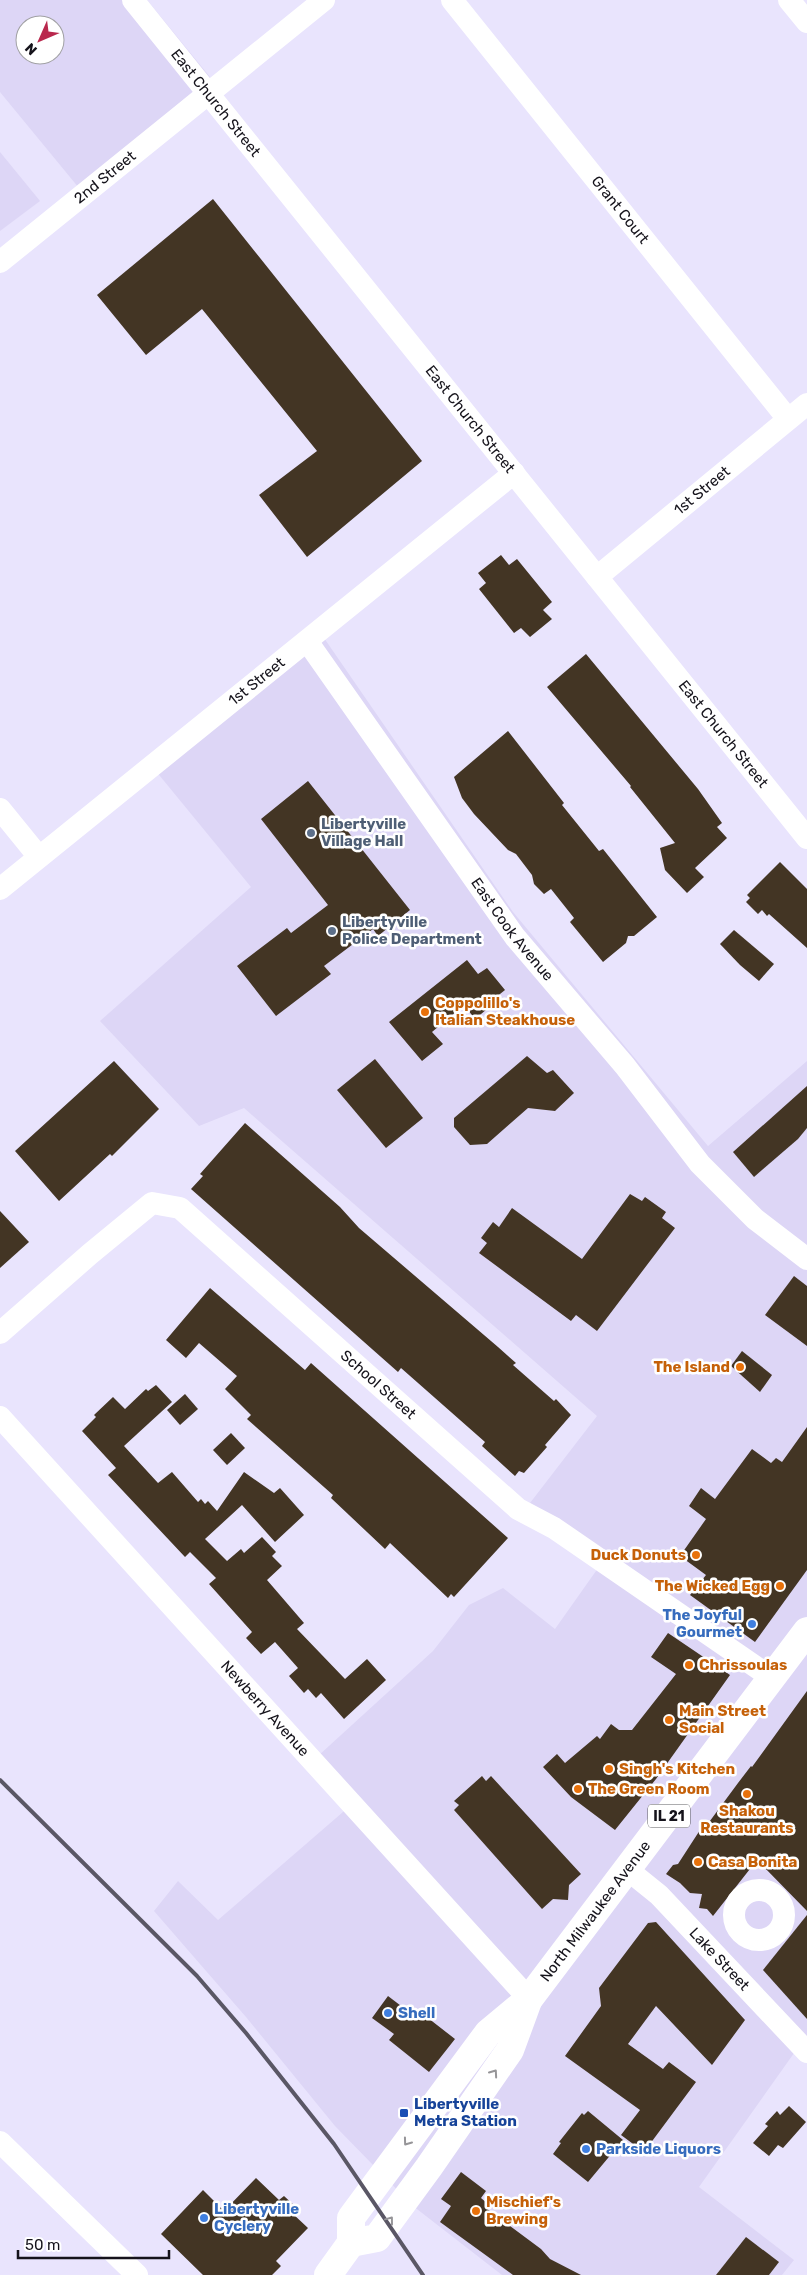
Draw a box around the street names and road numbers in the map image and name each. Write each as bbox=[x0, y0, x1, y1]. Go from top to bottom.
street label: East Church Street bbox=[167, 45, 264, 160]
street label: 2nd Street bbox=[71, 147, 139, 207]
street label: Grant Court bbox=[588, 172, 653, 248]
street label: East Church Street bbox=[422, 362, 519, 477]
street label: 1st Street bbox=[670, 462, 734, 519]
street label: 1st Street bbox=[225, 653, 288, 709]
street label: East Church Street bbox=[675, 677, 772, 792]
street label: East Cook Avenue bbox=[467, 874, 557, 985]
street label: School Street bbox=[337, 1346, 420, 1423]
street label: Newberry Avenue bbox=[217, 1657, 313, 1760]
road number: IL 21 bbox=[648, 1804, 690, 1828]
street label: North Milwaukee Avenue bbox=[536, 1837, 654, 1985]
street label: Lake Street bbox=[686, 1924, 753, 1994]

